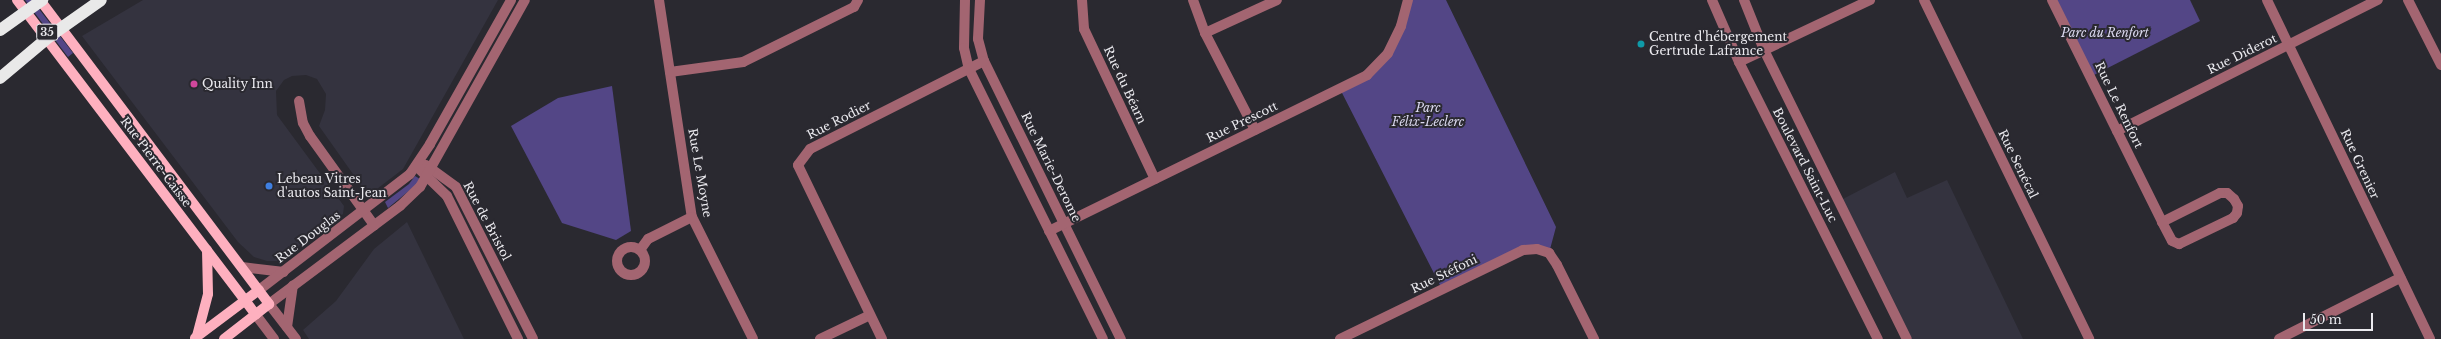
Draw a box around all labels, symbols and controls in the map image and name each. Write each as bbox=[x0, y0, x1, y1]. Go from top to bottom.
road number: 35 bbox=[36, 23, 58, 41]
park label: Parc du Renfort bbox=[2061, 26, 2149, 40]
place label: Centre d'hébergement Gertrude Lafrance bbox=[1649, 30, 1787, 58]
street label: Rue Diderot bbox=[2205, 31, 2279, 77]
marker: Centre d'hébergement Gertrude Lafrance bbox=[1636, 39, 1646, 49]
street label: Rue du Béarn bbox=[1101, 44, 1149, 126]
street label: Rue Le Renfort bbox=[2092, 59, 2146, 151]
place label: Quality Inn bbox=[202, 77, 273, 91]
marker: Quality Inn bbox=[189, 79, 199, 89]
street label: Rue Rodier bbox=[805, 98, 873, 142]
street label: Rue Prescott bbox=[1204, 99, 1280, 145]
park label: Parc Félix-Leclerc bbox=[1392, 101, 1464, 129]
street label: Boulevard Saint-Luc bbox=[1770, 105, 1840, 225]
street label: Rue Marie-Derome bbox=[1018, 110, 1084, 224]
street label: Rue Pierre-Caisse bbox=[117, 114, 195, 210]
street label: Rue Le Moyne bbox=[685, 127, 715, 219]
street label: Rue Senécal bbox=[1995, 127, 2041, 201]
street label: Rue Grenier bbox=[2337, 127, 2383, 201]
place label: Lebeau Vitres d'autos Saint-Jean bbox=[277, 172, 387, 200]
street label: Rue de Bristol bbox=[460, 179, 514, 263]
marker: Lebeau Vitres d'autos Saint-Jean bbox=[264, 181, 274, 191]
street label: Rue Douglas bbox=[273, 208, 343, 266]
street label: Rue Stéfoni bbox=[1409, 252, 1479, 296]
scale bar bbox=[2305, 305, 2375, 331]
text: 50 m bbox=[2310, 312, 2342, 327]

